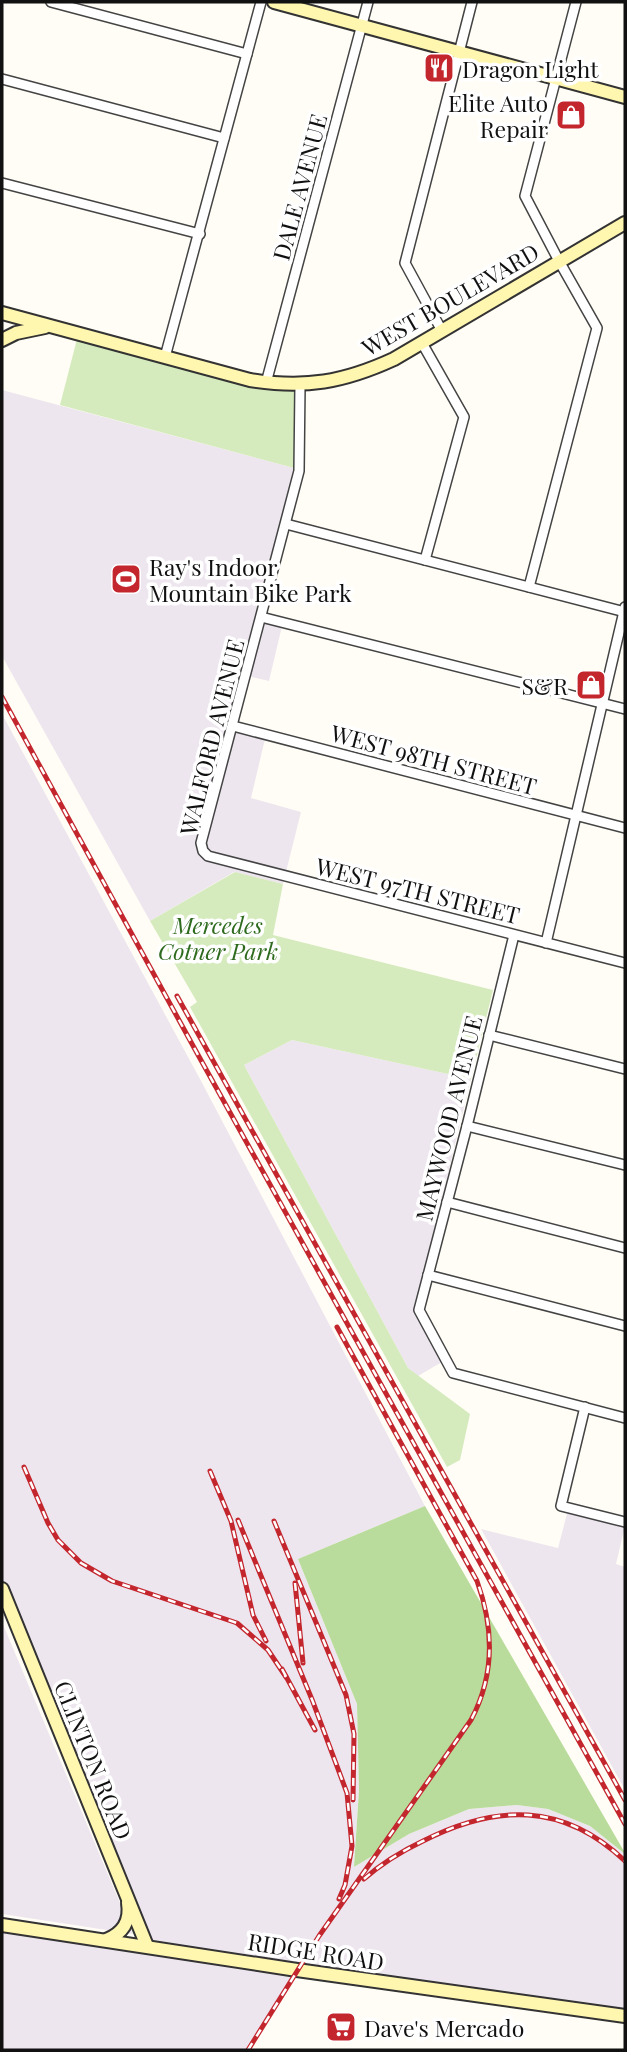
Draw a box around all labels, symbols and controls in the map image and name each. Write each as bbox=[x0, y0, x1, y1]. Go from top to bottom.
restaurant icon: Dragon Light bbox=[422, 51, 456, 85]
place label: Dragon Light bbox=[462, 53, 599, 84]
place label: Elite Auto Repair bbox=[448, 87, 548, 144]
shop icon: Elite Auto Repair bbox=[554, 98, 588, 132]
street label: DALE AVENUE bbox=[265, 110, 333, 264]
street label: WEST BOULEVARD bbox=[355, 236, 544, 363]
place label: Ray's Indoor Mountain Bike Park bbox=[149, 551, 352, 608]
sports icon: Ray's Indoor Mountain Bike Park bbox=[109, 562, 143, 596]
street label: WALFORD AVENUE bbox=[171, 636, 250, 839]
shop icon: S&R bbox=[574, 668, 608, 702]
place label: S&R bbox=[521, 670, 569, 701]
street label: WEST 98TH STREET bbox=[327, 716, 540, 801]
street label: WEST 97TH STREET bbox=[312, 849, 523, 930]
park label: Mercedes Cotner Park bbox=[158, 909, 278, 966]
street label: MAYWOOD AVENUE bbox=[407, 1012, 489, 1224]
street label: CLINTON ROAD bbox=[48, 1676, 140, 1844]
street label: RIDGE ROAD bbox=[246, 1925, 386, 1977]
supermarket icon: Dave's Mercado bbox=[324, 2010, 358, 2044]
place label: Dave's Mercado bbox=[364, 2012, 524, 2043]

